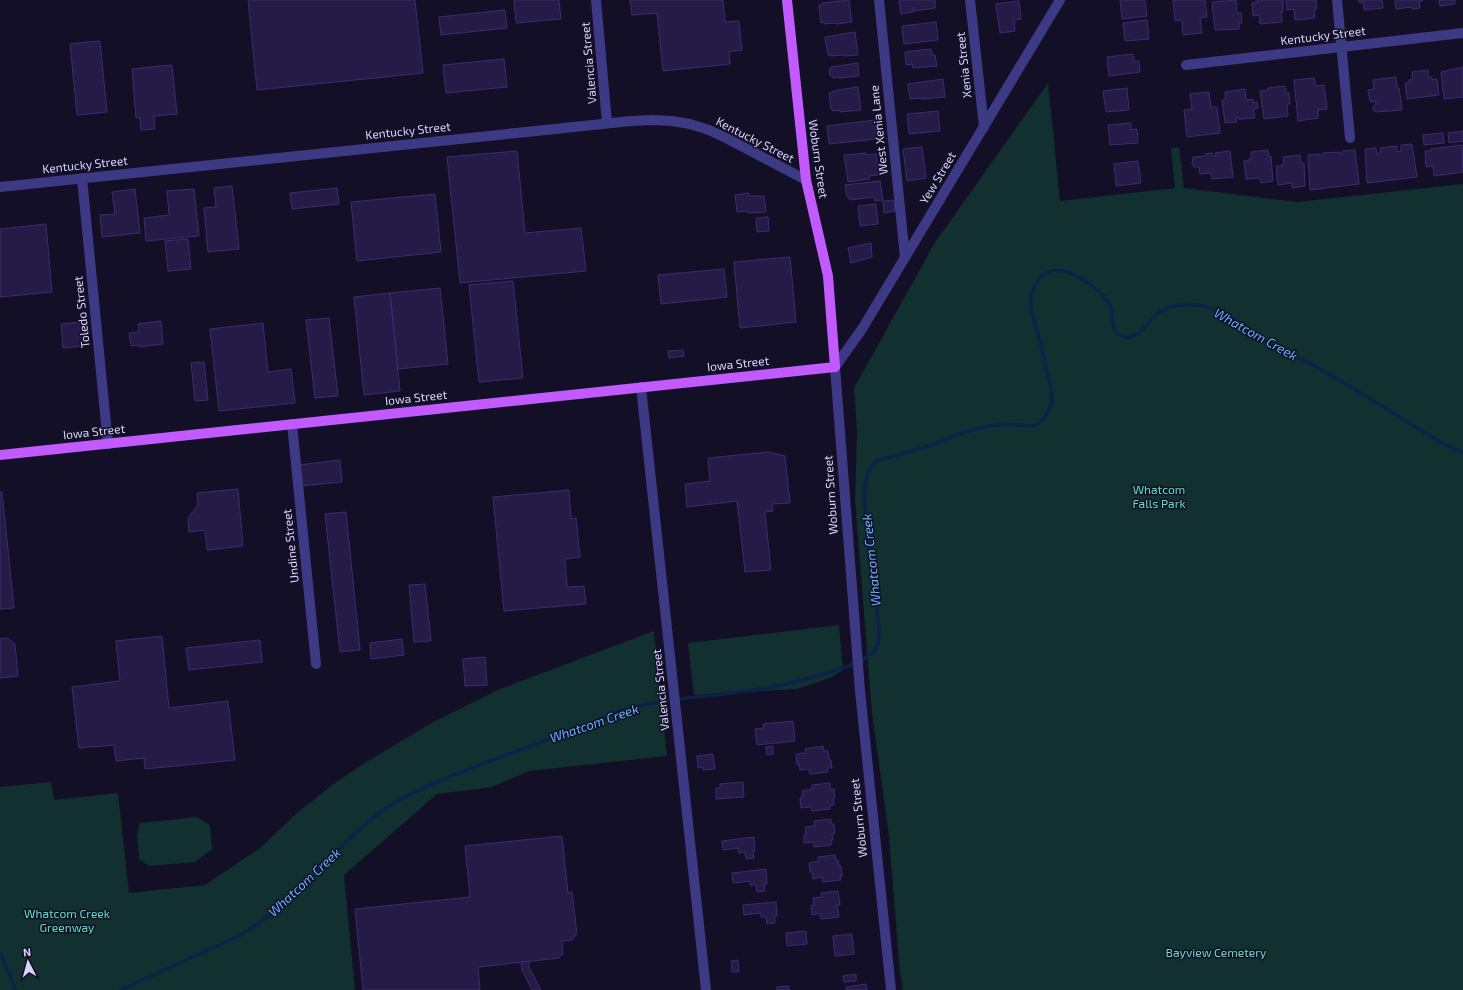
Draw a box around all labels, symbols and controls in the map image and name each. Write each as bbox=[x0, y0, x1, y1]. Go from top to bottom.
street label: Valencia Street bbox=[577, 21, 599, 105]
street label: Kentucky Street bbox=[1279, 23, 1367, 47]
street label: Xenia Street bbox=[953, 31, 973, 99]
street label: West Xenia Lane bbox=[866, 85, 890, 176]
street label: Kentucky Street bbox=[714, 113, 797, 165]
street label: Kentucky Street bbox=[364, 119, 452, 141]
street label: Woburn Street bbox=[807, 119, 832, 200]
street label: Yew Street bbox=[916, 149, 958, 206]
street label: Kentucky Street bbox=[41, 153, 129, 175]
street label: Toledo Street bbox=[70, 275, 92, 349]
water label: Whatcom Creek bbox=[1211, 304, 1301, 364]
street label: Iowa Street bbox=[706, 353, 770, 373]
street label: Iowa Street bbox=[384, 387, 448, 407]
street label: Iowa Street bbox=[62, 421, 126, 441]
street label: Woburn Street bbox=[820, 455, 840, 535]
park label: Whatcom Falls Park bbox=[1132, 482, 1186, 510]
street label: Undine Street bbox=[279, 508, 301, 584]
water label: Whatcom Creek bbox=[858, 513, 884, 607]
street label: Valencia Street bbox=[649, 648, 671, 732]
water label: Whatcom Creek bbox=[547, 700, 641, 746]
street label: Woburn Street bbox=[847, 777, 869, 858]
water label: Whatcom Creek bbox=[265, 844, 344, 920]
park label: Whatcom Creek Greenway bbox=[24, 906, 110, 934]
north arrow bbox=[8, 942, 48, 982]
text: N bbox=[22, 945, 32, 958]
park label: Bayview Cemetery bbox=[1166, 945, 1267, 959]

